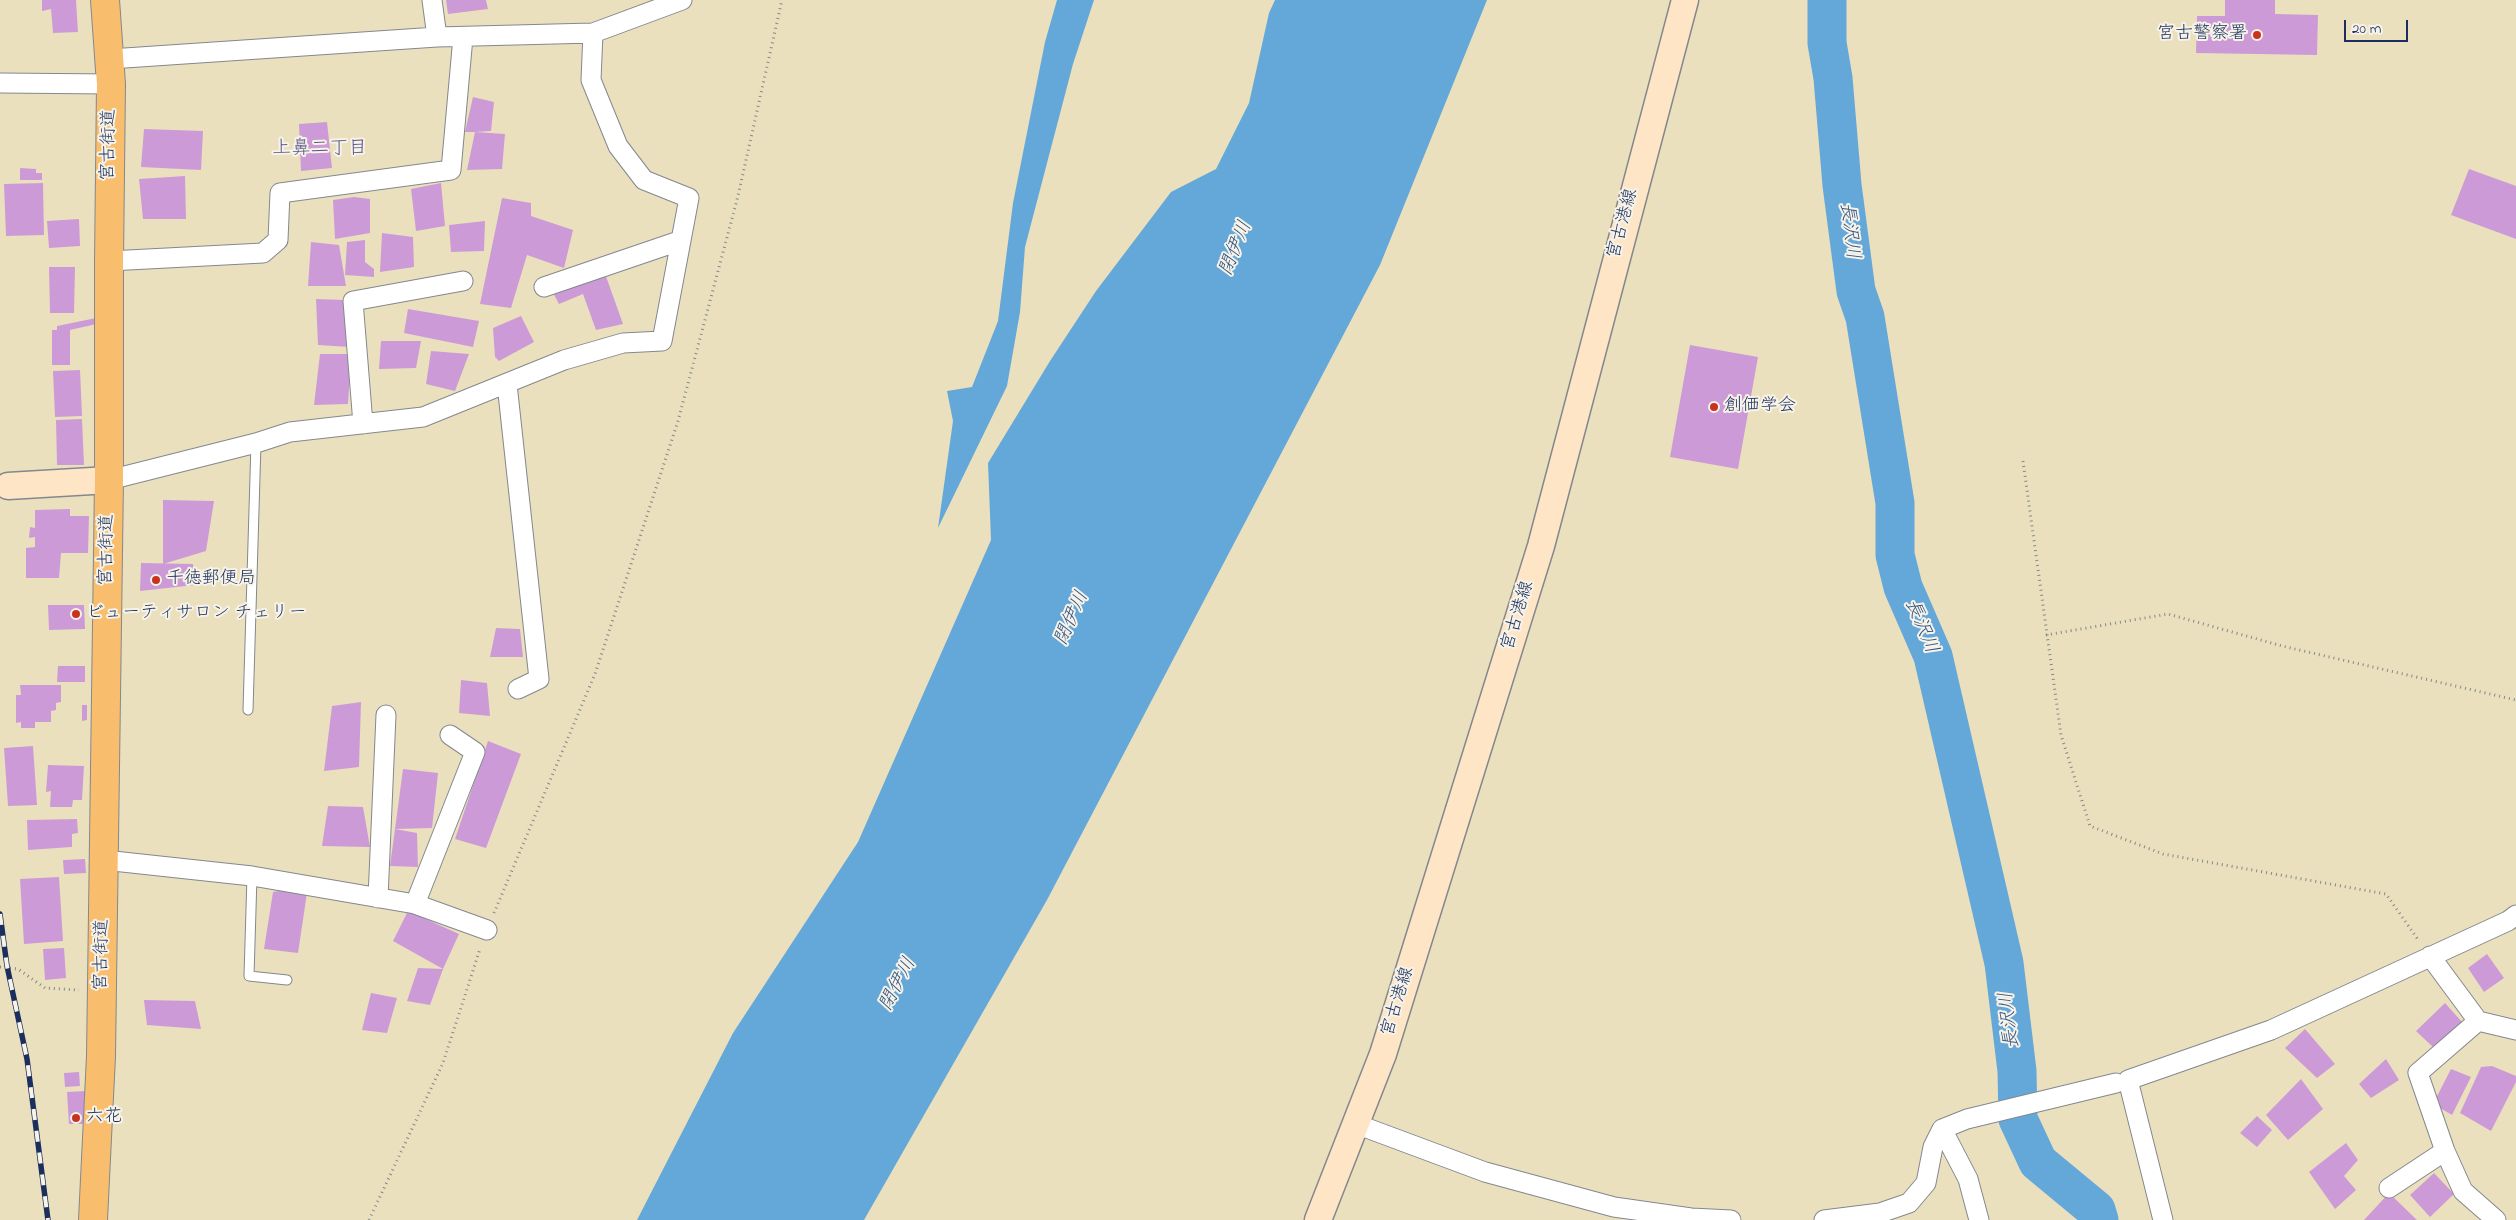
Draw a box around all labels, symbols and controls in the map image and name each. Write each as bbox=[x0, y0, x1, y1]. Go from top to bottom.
scale bar bbox=[2346, 10, 2410, 42]
text: 20 m bbox=[2352, 18, 2381, 40]
place label: 宮古警察署 bbox=[2157, 24, 2247, 46]
marker: 宮古警察署 bbox=[2251, 29, 2263, 41]
street label: 宮古街道 bbox=[99, 109, 121, 181]
district label: 上鼻二丁目 bbox=[273, 139, 367, 161]
street label: 宮古港線 bbox=[1604, 186, 1644, 262]
water label: 長沢川 bbox=[1833, 201, 1863, 261]
water label: 閉伊川 bbox=[1216, 218, 1258, 280]
place label: 創価学会 bbox=[1724, 396, 1796, 418]
marker: 創価学会 bbox=[1708, 401, 1720, 413]
street label: 宮古街道 bbox=[97, 514, 119, 586]
place label: 千徳郵便局 bbox=[166, 569, 256, 591]
marker: 千徳郵便局 bbox=[150, 574, 162, 586]
street label: 宮古港線 bbox=[1498, 578, 1540, 654]
water label: 閉伊川 bbox=[1051, 588, 1095, 650]
water label: 長沢川 bbox=[1898, 596, 1942, 658]
place label: ビューティサロン チェリー bbox=[86, 603, 306, 625]
marker: ビューティサロン チェリー bbox=[70, 608, 82, 620]
street label: 宮古街道 bbox=[92, 919, 114, 991]
water label: 閉伊川 bbox=[876, 954, 922, 1016]
street label: 宮古港線 bbox=[1378, 964, 1420, 1040]
water label: 長沢川 bbox=[1996, 990, 2026, 1050]
place label: 六花 bbox=[86, 1107, 122, 1129]
marker: 六花 bbox=[70, 1112, 82, 1124]

